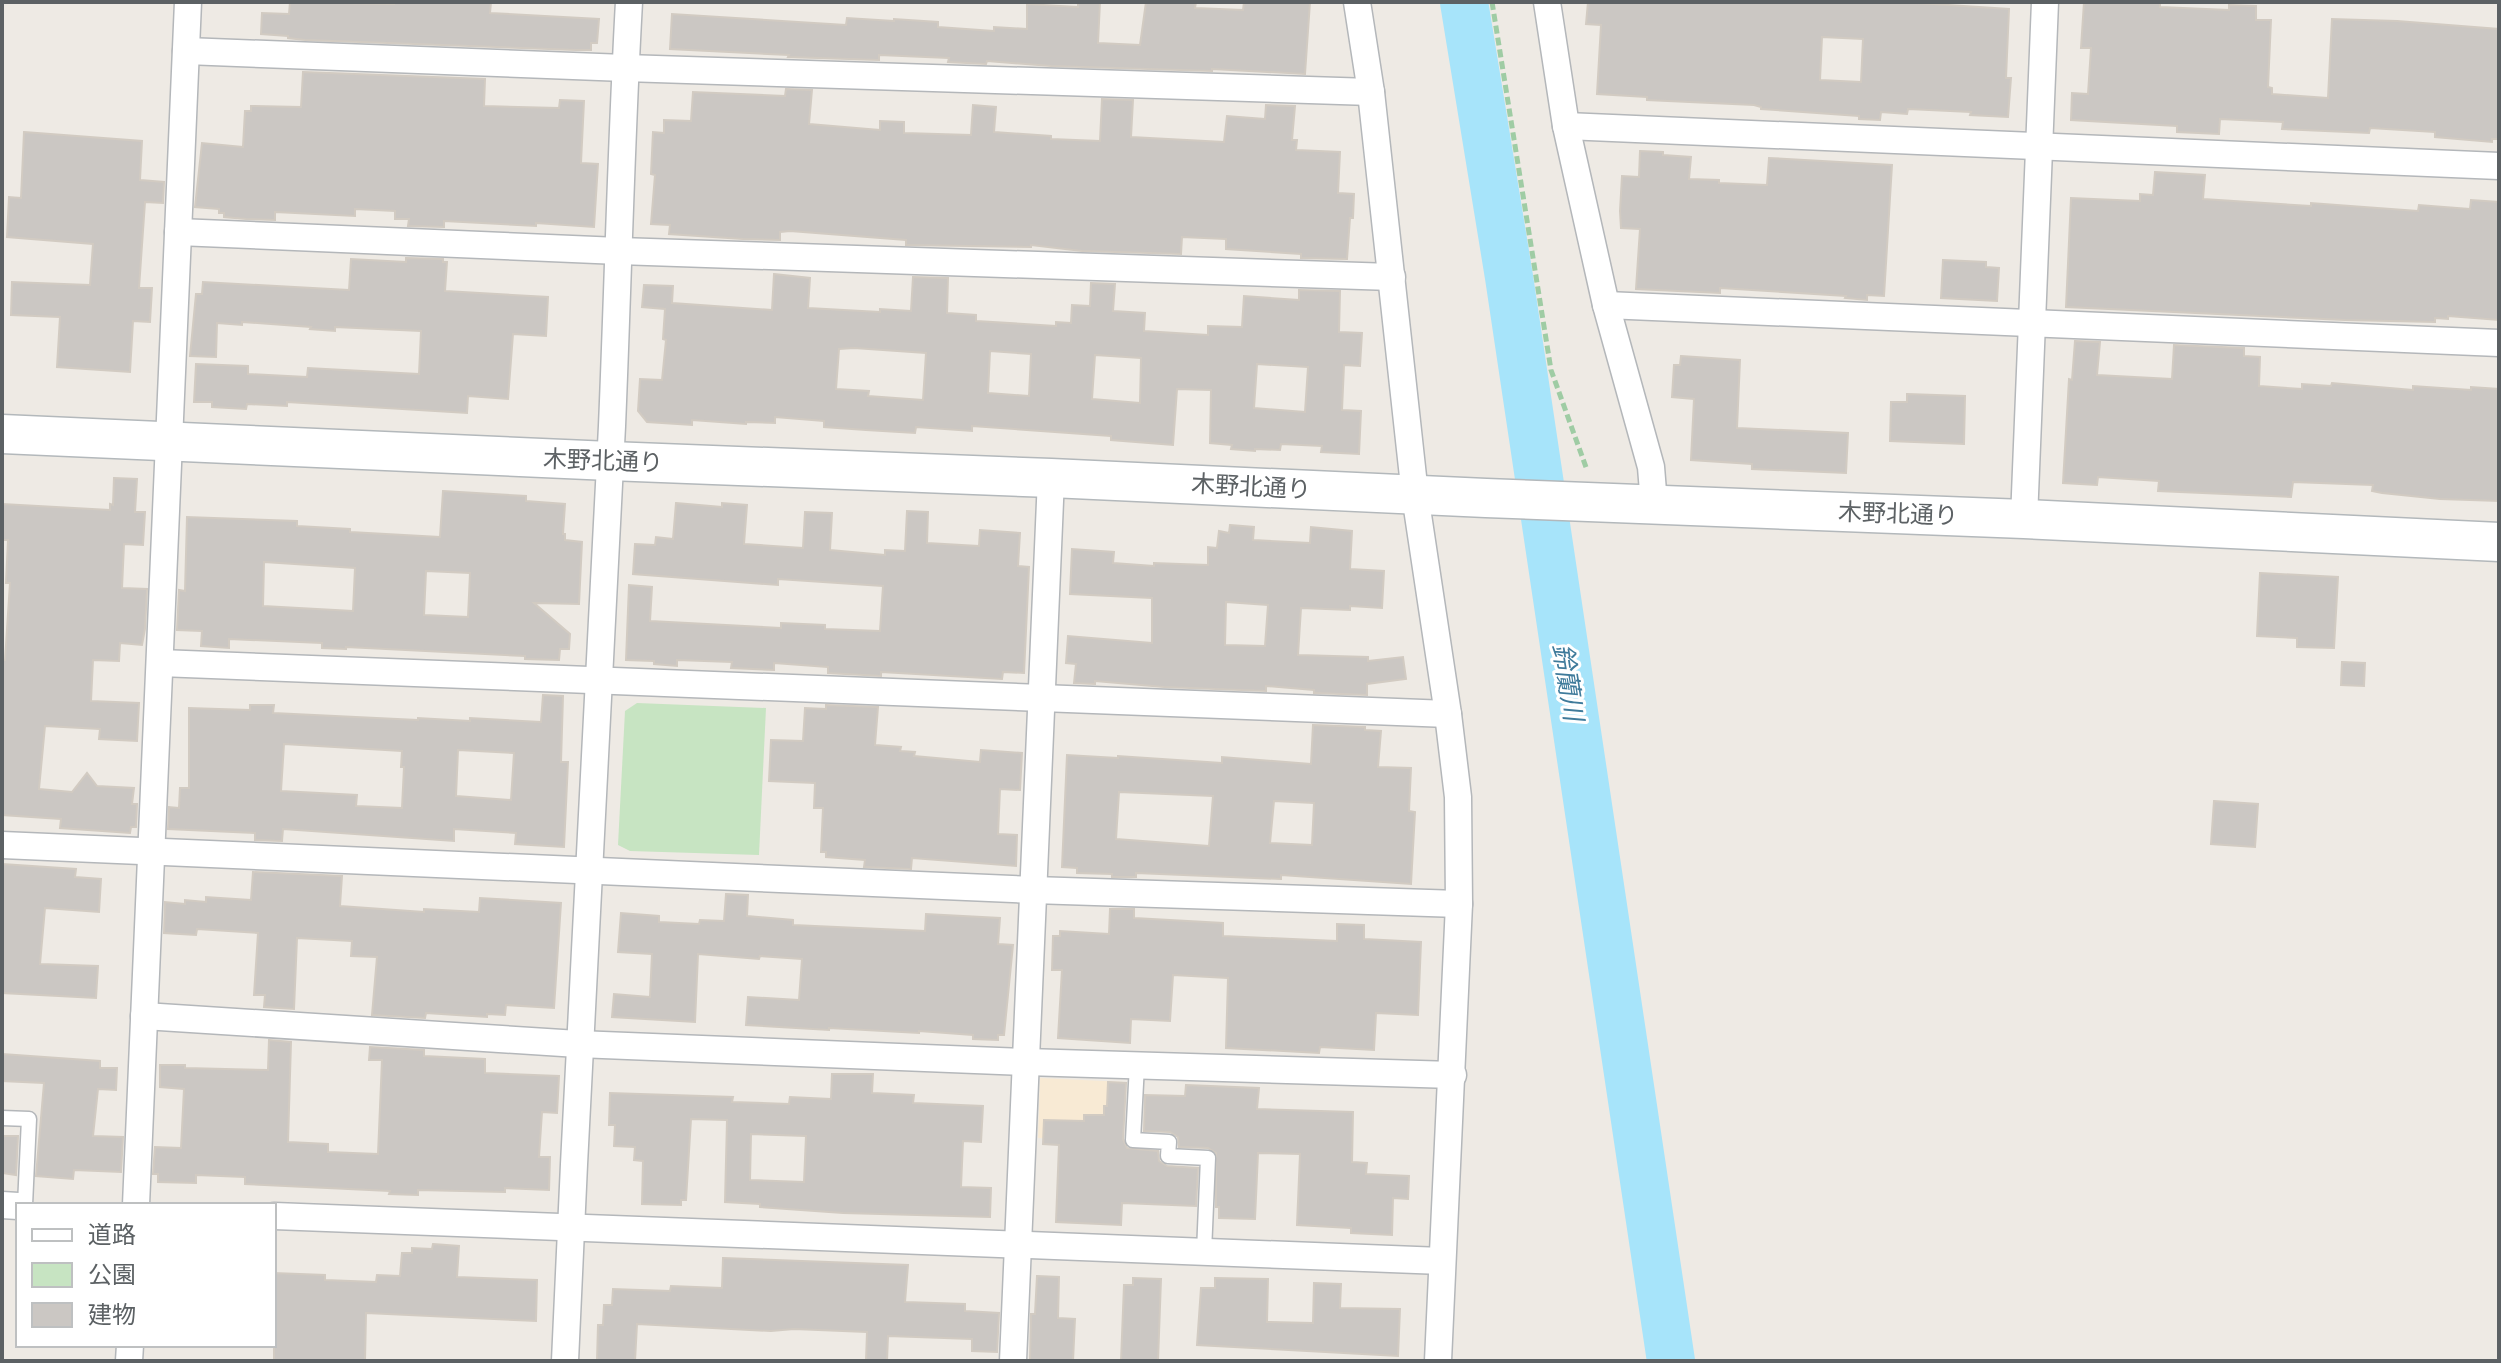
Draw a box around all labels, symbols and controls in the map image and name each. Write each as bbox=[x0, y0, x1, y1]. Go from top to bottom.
street label: 木野北通り bbox=[543, 445, 663, 476]
street label: 木野北通り bbox=[1190, 470, 1312, 503]
street label: 木野北通り bbox=[1838, 498, 1958, 529]
water label: 鈴蘭川 bbox=[1547, 641, 1589, 726]
legend bbox=[16, 1203, 276, 1347]
text: 道路 bbox=[88, 1221, 136, 1248]
text: 公園 bbox=[88, 1261, 136, 1288]
text: 建物 bbox=[88, 1301, 136, 1328]

